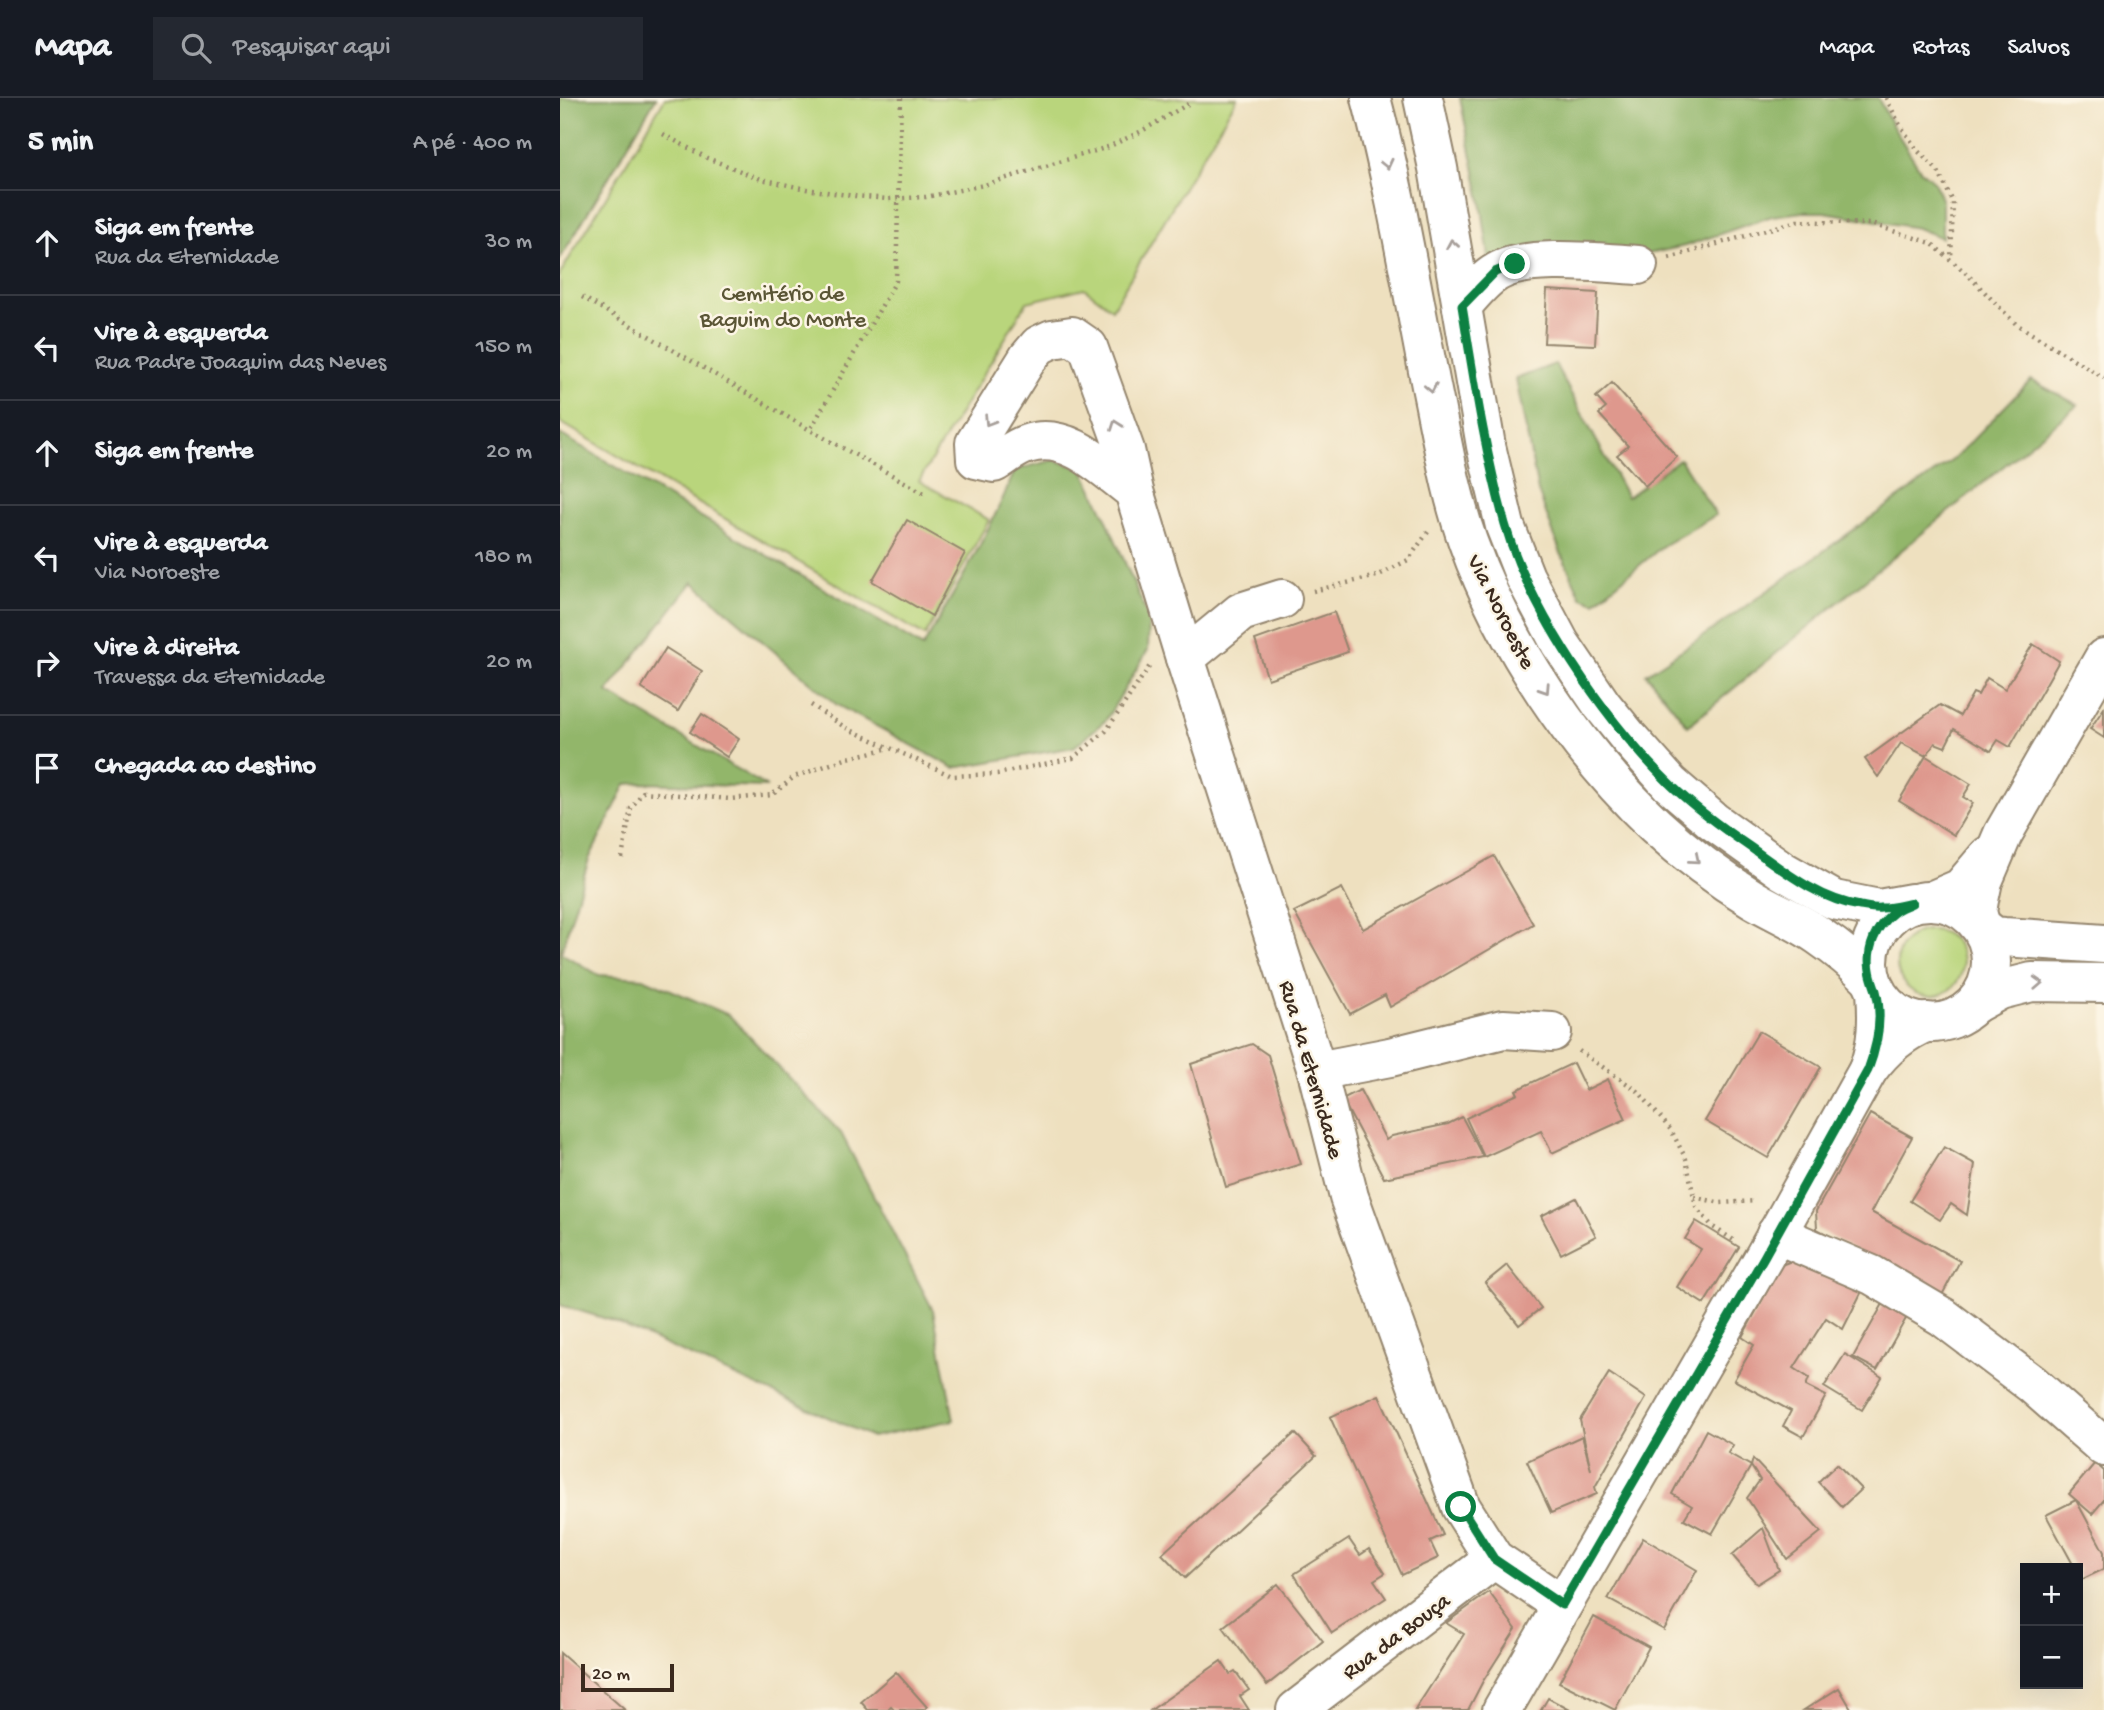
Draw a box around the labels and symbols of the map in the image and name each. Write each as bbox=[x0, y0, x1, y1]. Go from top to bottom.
one-way arrow bbox=[1379, 158, 1393, 170]
one-way arrow bbox=[1445, 238, 1460, 250]
route end bbox=[1499, 248, 1530, 279]
park label: Cemitério de Baguim do Monte bbox=[699, 282, 867, 335]
one-way arrow bbox=[1423, 382, 1438, 394]
one-way arrow bbox=[985, 413, 998, 426]
one-way arrow bbox=[1110, 420, 1124, 432]
street label: Via Noroeste bbox=[1459, 550, 1541, 675]
one-way arrow bbox=[1536, 682, 1549, 695]
one-way arrow bbox=[1687, 850, 1700, 863]
one-way arrow bbox=[2033, 975, 2044, 990]
street label: Rua da Eternidade bbox=[1271, 978, 1348, 1163]
route start bbox=[1445, 1491, 1476, 1522]
street label: Rua da Bouça bbox=[1338, 1588, 1457, 1687]
scale bar bbox=[581, 1661, 674, 1693]

